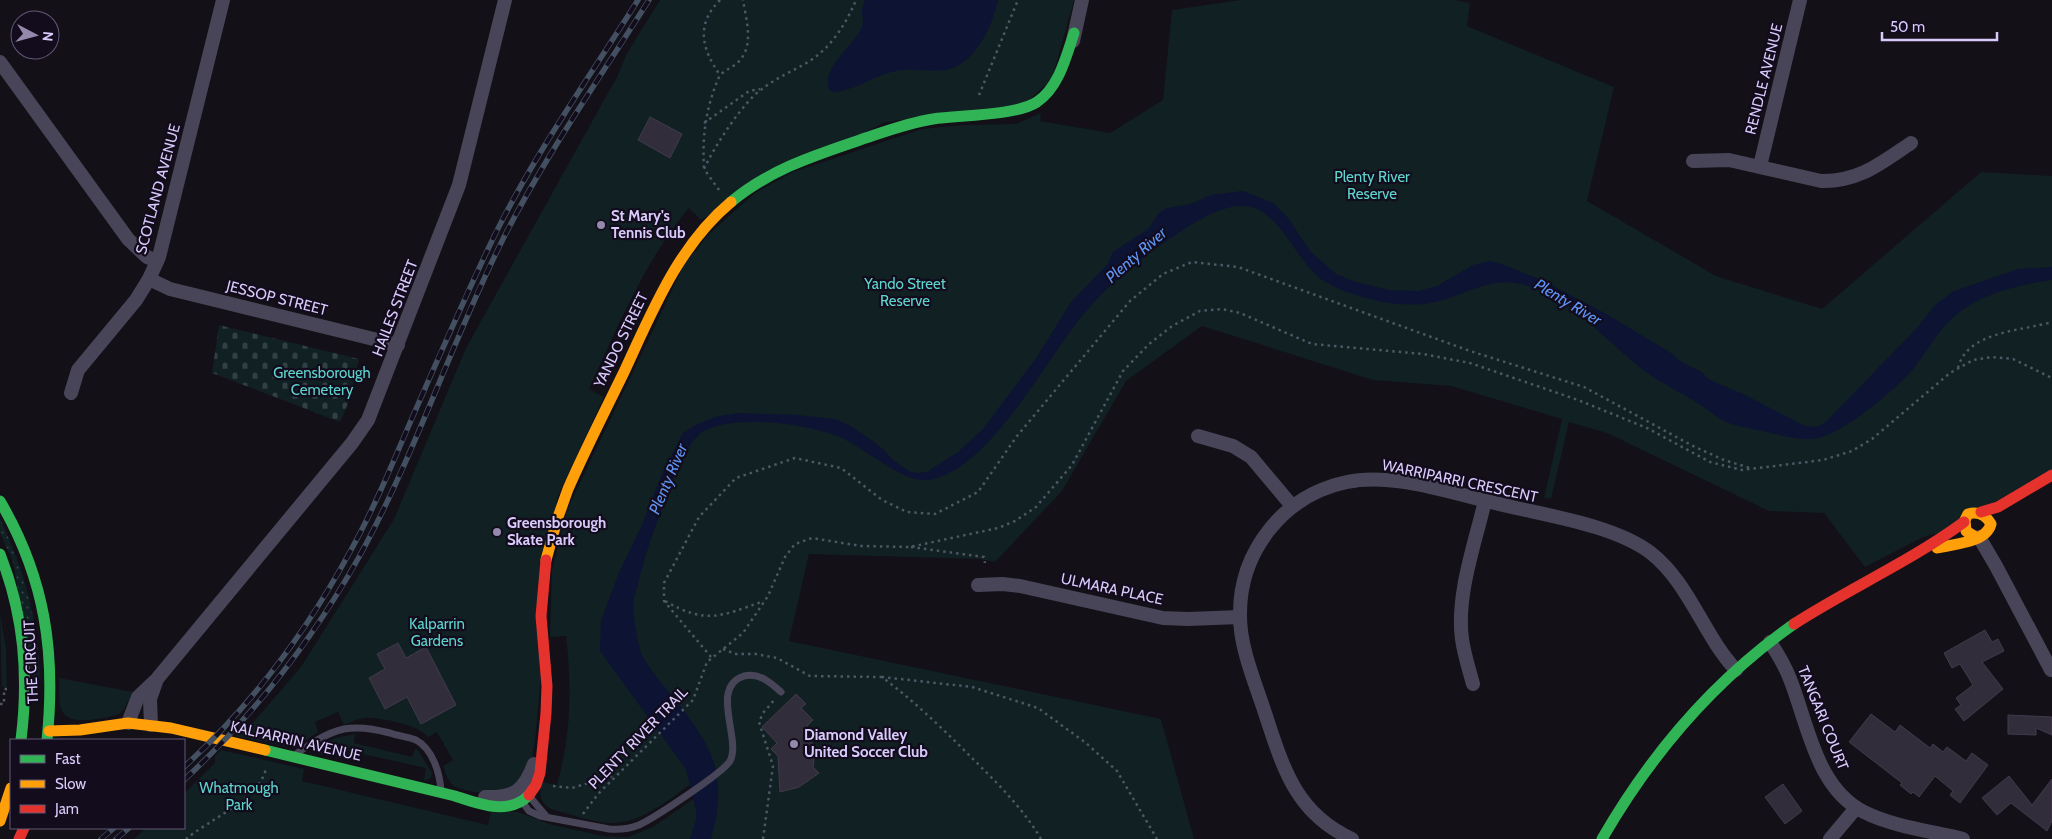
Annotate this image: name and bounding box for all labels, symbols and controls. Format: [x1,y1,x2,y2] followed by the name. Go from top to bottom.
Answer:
[10,10,60,60] north arrow
[1882,10,1997,42] scale bar
[1890,18,1925,36] text: 50 m
[1742,22,1786,136] street label: RENDLE AVENUE
[38,30,57,42] text: N
[132,122,184,256] street label: SCOTLAND AVENUE
[1334,168,1410,203] park label: Plenty River Reserve
[611,207,686,242] place label: St Mary's Tennis Club
[595,219,607,231] marker: St Mary's Tennis Club
[1102,223,1171,287] water label: Plenty River
[368,257,422,359] street label: HAILES STREET
[863,275,946,310] park label: Yando Street Reserve
[1531,275,1606,330] water label: Plenty River
[224,276,329,319] street label: JESSOP STREET
[590,289,652,391] street label: YANDO STREET
[273,364,371,399] park label: Greensborough Cemetery
[645,440,692,517] water label: Plenty River
[1380,456,1540,506] street label: WARRIPARRI CRESCENT
[507,514,606,549] place label: Greensborough Skate Park
[491,526,503,538] marker: Greensborough Skate Park
[1059,569,1165,609] street label: ULMARA PLACE
[409,615,465,650] park label: Kalparrin Gardens
[20,619,42,705] street label: THE CIRCUIT
[1794,663,1852,773] street label: TANGARI COURT
[585,683,692,793] street label: PLENTY RIVER TRAIL
[229,717,363,765] street label: KALPARRIN AVENUE
[804,726,928,761] place label: Diamond Valley United Soccer Club
[788,738,800,750] marker: Diamond Valley United Soccer Club
[10,739,185,829] legend
[55,750,80,768] text: Fast
[55,775,86,793] text: Slow
[199,779,279,814] park label: Whatmough Park
[54,800,79,818] text: Jam

